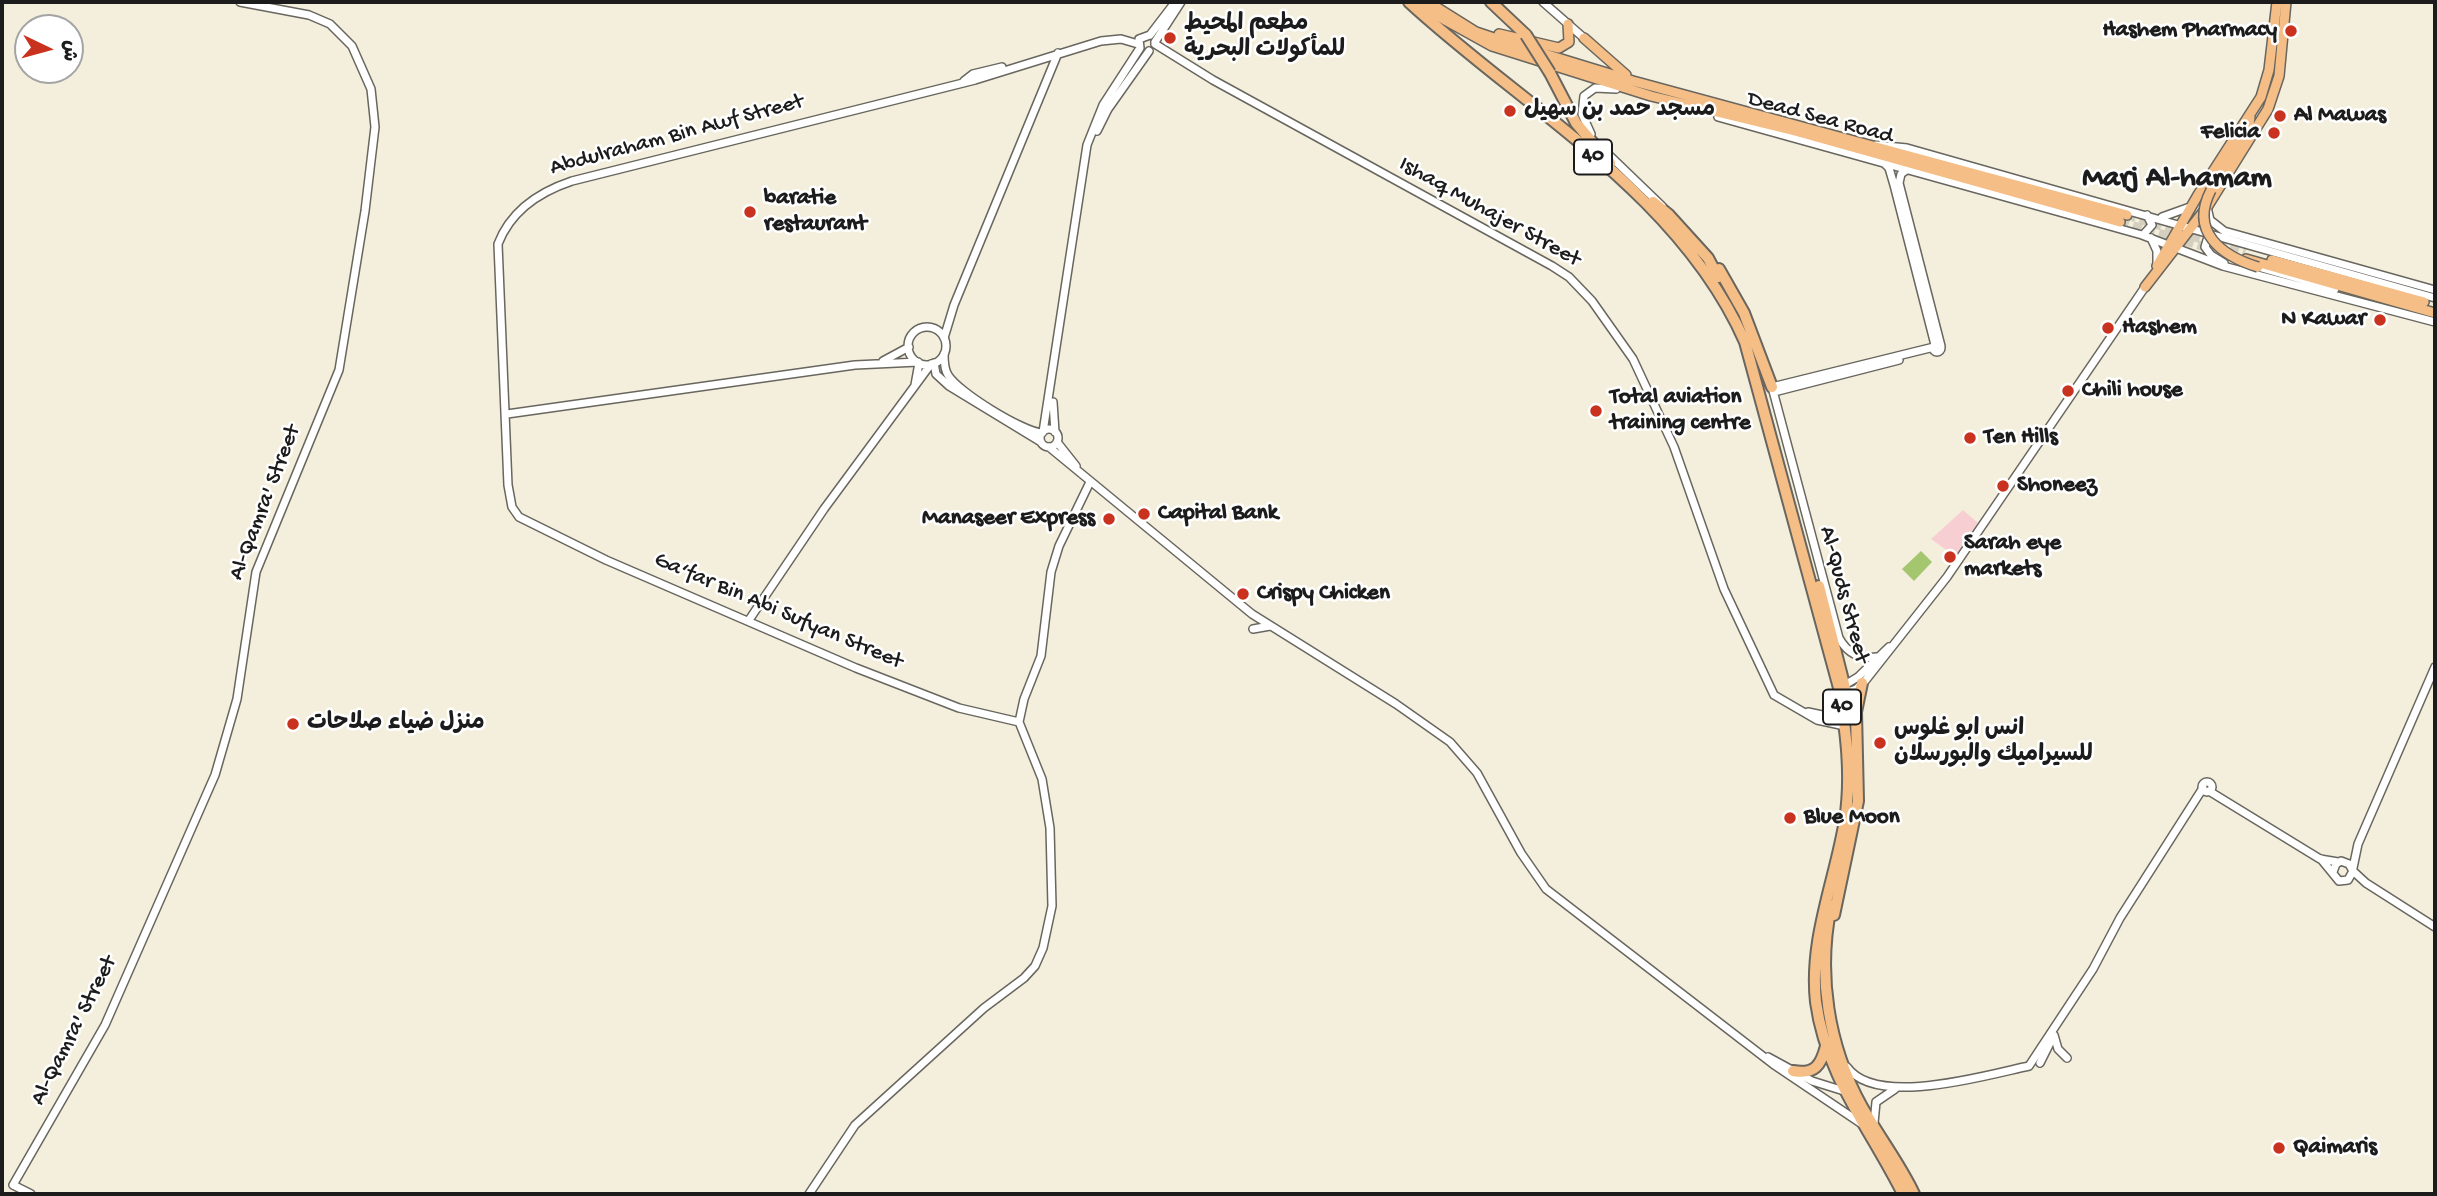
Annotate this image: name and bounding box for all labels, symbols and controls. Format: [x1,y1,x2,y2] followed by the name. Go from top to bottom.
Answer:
[1184,11,1345,65] place label: مطعم المحيط للمأكولات البحرية
[14,14,84,84] north arrow
[2102,17,2277,45] place label: Hashem Pharmacy
[2283,23,2299,39] marker: Hashem Pharmacy
[1162,30,1178,46] marker: مطعم المحيط للمأكولات البحرية
[56,39,81,62] text: ش
[1744,86,1896,152] street label: Dead Sea Road
[547,89,807,183] street label: Abdulraham Bin Awf Street
[1524,97,1715,125] place label: مسجد حمد بن سهيل
[2294,102,2386,130] place label: Al Mawas
[1502,103,1518,119] marker: مسجد حمد بن سهيل
[2272,108,2288,124] marker: Al Mawas
[2201,119,2260,147] place label: Felicia
[2266,125,2282,141] marker: Felicia
[1574,140,1612,174] road number: 40
[1393,152,1585,274] street label: Ishaq Muhajer Street
[2082,162,2272,198] district label: Marj Al-hamam
[764,185,867,239] place label: baratie restaurant
[742,204,758,220] marker: baratie restaurant
[2281,306,2366,334] place label: N Kawar
[2372,312,2388,328] marker: N Kawar
[2122,314,2197,342] place label: Hashem
[2100,320,2116,336] marker: Hashem
[2082,377,2183,405] place label: Chili house
[2060,383,2076,399] marker: Chili house
[1610,384,1751,438] place label: Total aviation training centre
[1588,403,1604,419] marker: Total aviation training centre
[224,422,308,584] street label: Al-Qamra' Street
[1984,424,2058,452] place label: Ten Hills
[1962,430,1978,446] marker: Ten Hills
[2017,472,2097,500] place label: Shoneez
[1995,478,2011,494] marker: Shoneez
[1158,500,1278,528] place label: Capital Bank
[922,505,1095,533] place label: Manaseer Express
[1136,506,1152,522] marker: Capital Bank
[1101,511,1117,527] marker: Manaseer Express
[1811,523,1875,667] street label: Al-Quds Street
[1964,530,2061,584] place label: Sarah eye markets
[650,547,906,677] street label: Ga‘far Bin Abi Sufyan Street
[1942,549,1958,565] marker: Sarah eye markets
[1257,580,1390,608] place label: Crispy Chicken
[1235,586,1251,602] marker: Crispy Chicken
[1823,690,1861,724] road number: 40
[307,710,485,738] place label: منزل ضياء صلاحات
[285,716,301,732] marker: منزل ضياء صلاحات
[1894,716,2093,770] place label: انس ابو غلوس للسيراميك والبورسلان
[1872,735,1888,751] marker: انس ابو غلوس للسيراميك والبورسلان
[1804,804,1900,832] place label: Blue Moon
[1782,810,1798,826] marker: Blue Moon
[25,952,125,1110] street label: Al-Qamra' Street
[2293,1134,2377,1162] place label: Qaimaris
[2271,1140,2287,1156] marker: Qaimaris

